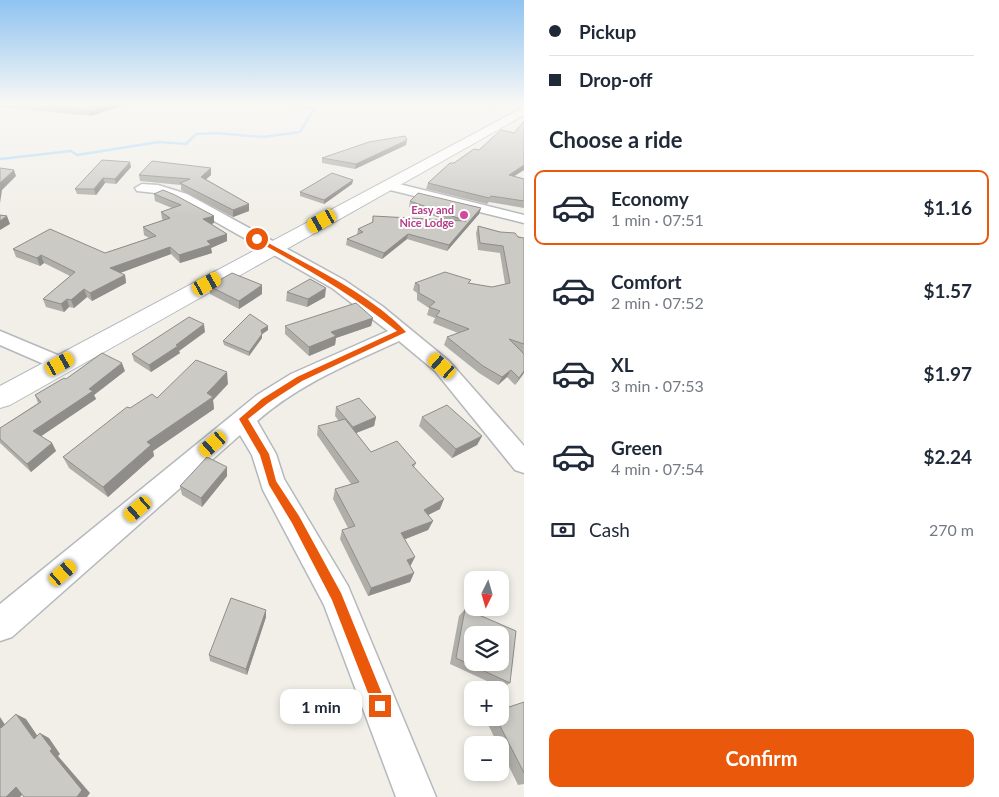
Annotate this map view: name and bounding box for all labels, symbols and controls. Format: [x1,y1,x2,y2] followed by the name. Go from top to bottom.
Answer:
[579,20,636,43] text: Pickup
[579,68,653,91] text: Drop-off
[549,126,683,153] text: Choose a ride
[551,185,596,230] icon: car
[611,187,689,210] text: Economy
[923,196,972,219] text: $1.16
[399,203,454,229] place label: Easy and Nice Lodge
[305,207,338,235] car
[458,209,470,221] marker: Easy and Nice Lodge
[611,210,704,229] text: 1 min · 07:51
[246,228,268,250] route start
[551,268,596,313] icon: car
[190,270,223,298] car
[611,270,682,293] text: Comfort
[923,279,972,302] text: $1.57
[611,293,704,312] text: 2 min · 07:52
[43,350,76,378] car
[425,350,458,382] car
[551,351,596,396] icon: car
[611,353,634,376] text: XL
[923,362,972,385] text: $1.97
[611,376,704,395] text: 3 min · 07:53
[196,428,229,460] car
[551,434,596,479] icon: car
[611,436,662,459] text: Green
[923,445,972,468] text: $2.24
[611,459,704,478] text: 4 min · 07:54
[121,493,154,525] car
[549,516,577,544] icon: cash
[589,518,630,541] text: Cash
[929,520,974,539] text: 270 m
[46,557,79,589] car
[464,571,509,616] north arrow
[464,571,509,781] map controls
[464,626,509,671] button: layers
[464,681,509,726] button: +
[280,688,362,724] callout: 1 min
[369,695,391,717] route end
[301,697,341,716] text: 1 min
[549,729,974,787] button: Confirm
[464,736,509,781] button: −

